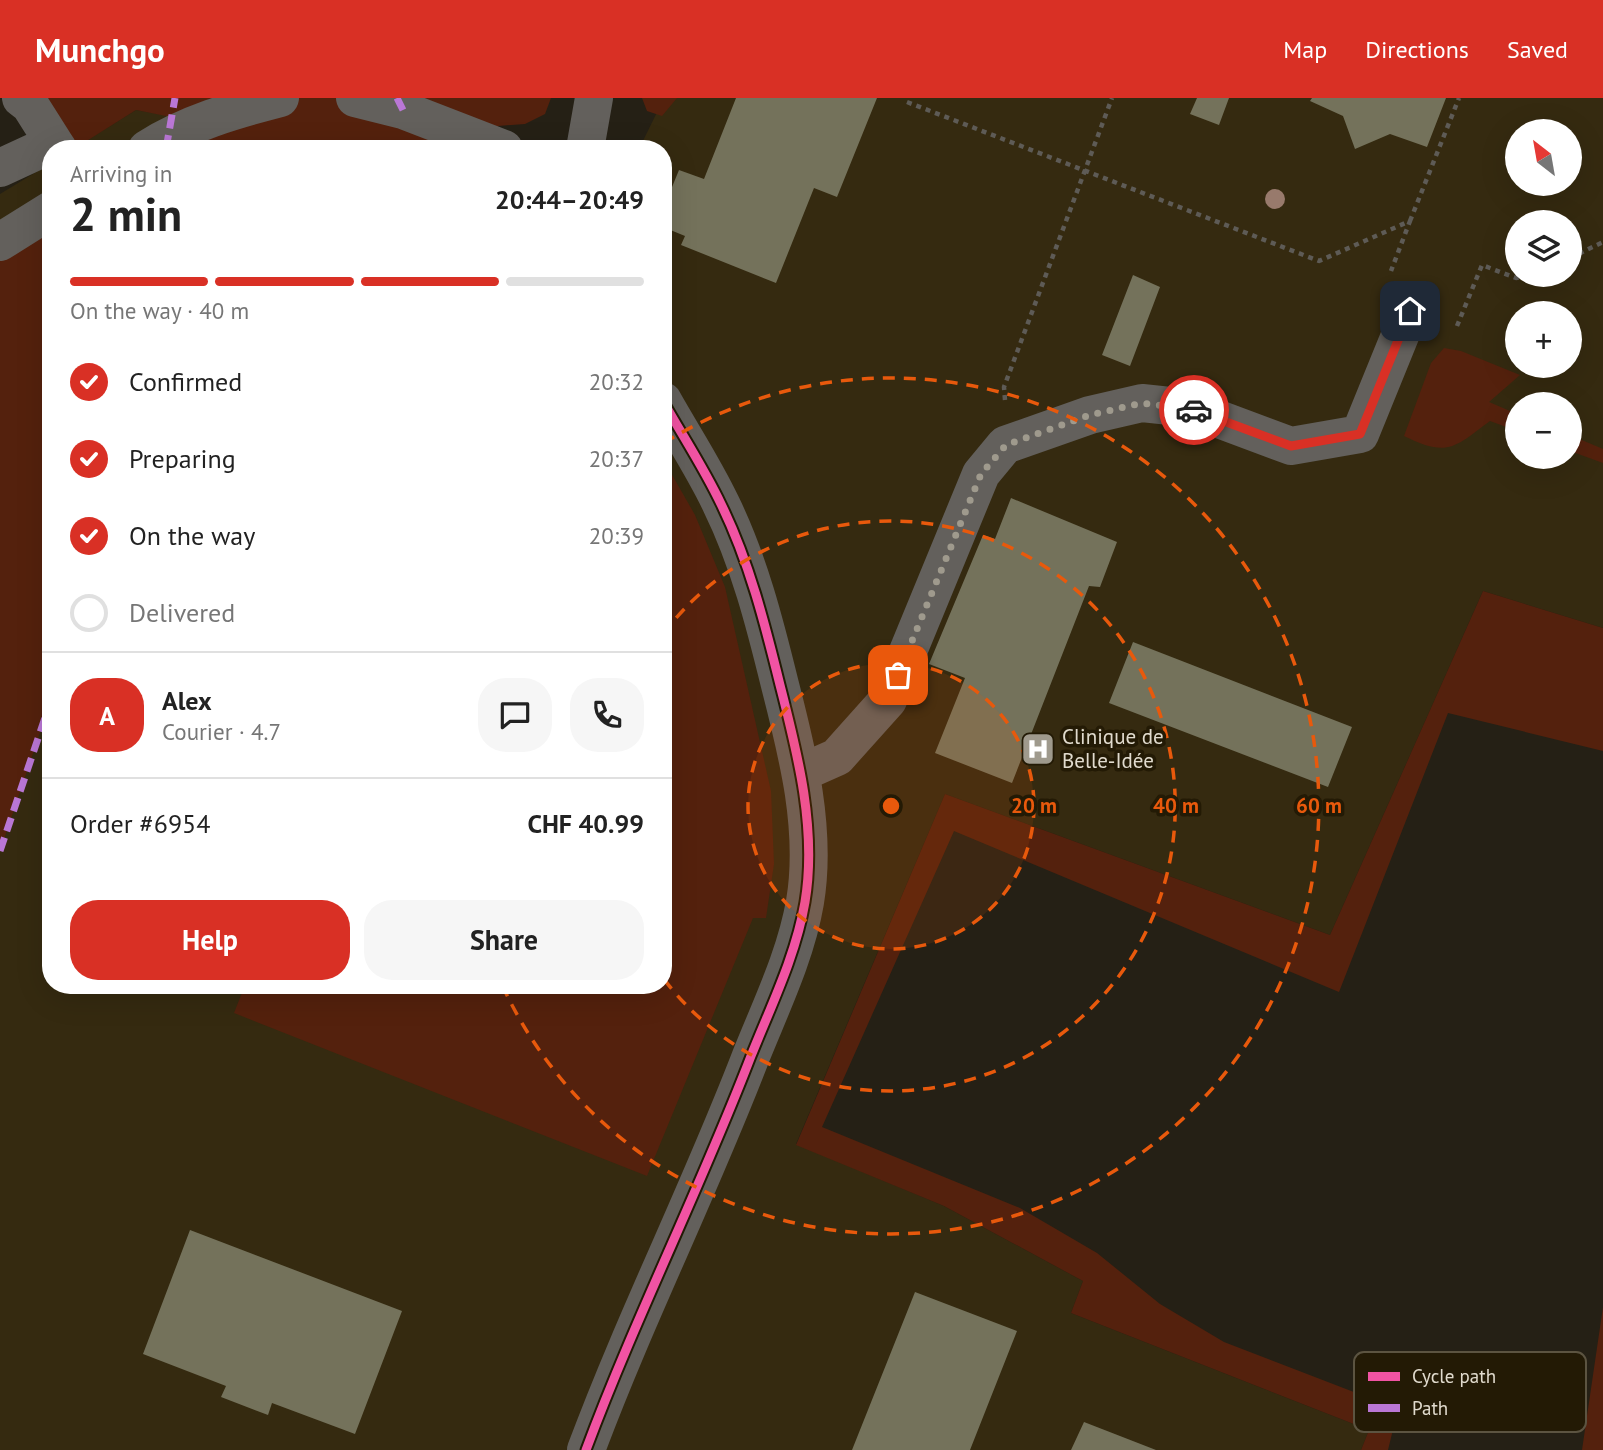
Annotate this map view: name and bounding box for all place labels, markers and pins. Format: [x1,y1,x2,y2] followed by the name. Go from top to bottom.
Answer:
[1380,281,1440,341] pin
[868,645,928,705] pin
[1062,723,1164,774] place label: Clinique de Belle-Idée
[1019,730,1057,768] hospital icon: Clinique de Belle-Idée
[879,794,903,818] centre of rings

